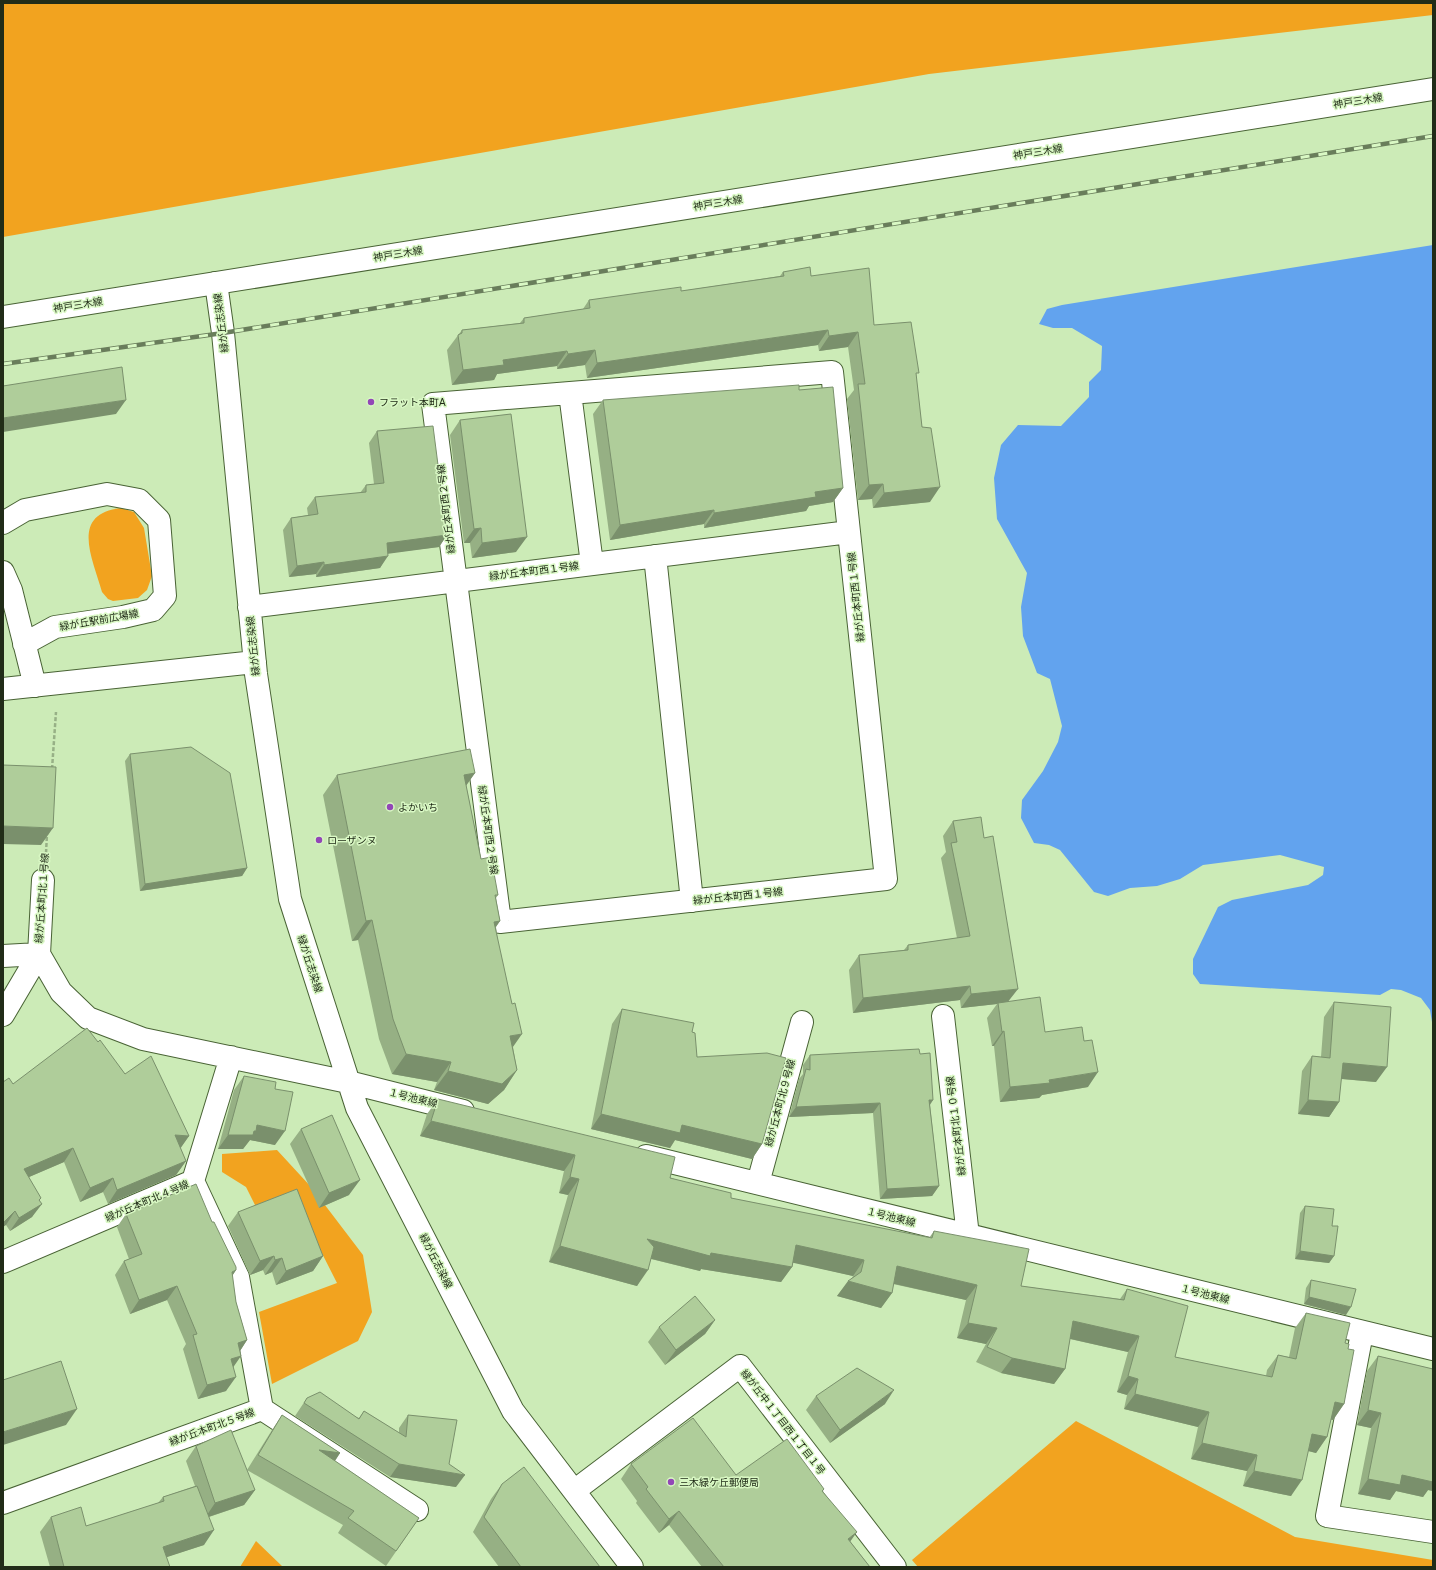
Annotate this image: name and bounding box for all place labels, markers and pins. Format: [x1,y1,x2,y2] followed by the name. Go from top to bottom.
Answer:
[366,397,376,407] marker: フラット本町A
[379,397,446,408] place label: フラット本町A
[385,802,395,812] marker: よかいち
[398,802,438,813] place label: よかいち
[314,835,324,845] marker: ローザンヌ
[327,835,377,846] place label: ローザンヌ
[666,1477,676,1487] marker: 三木緑ケ丘郵便局
[679,1477,759,1488] place label: 三木緑ケ丘郵便局

